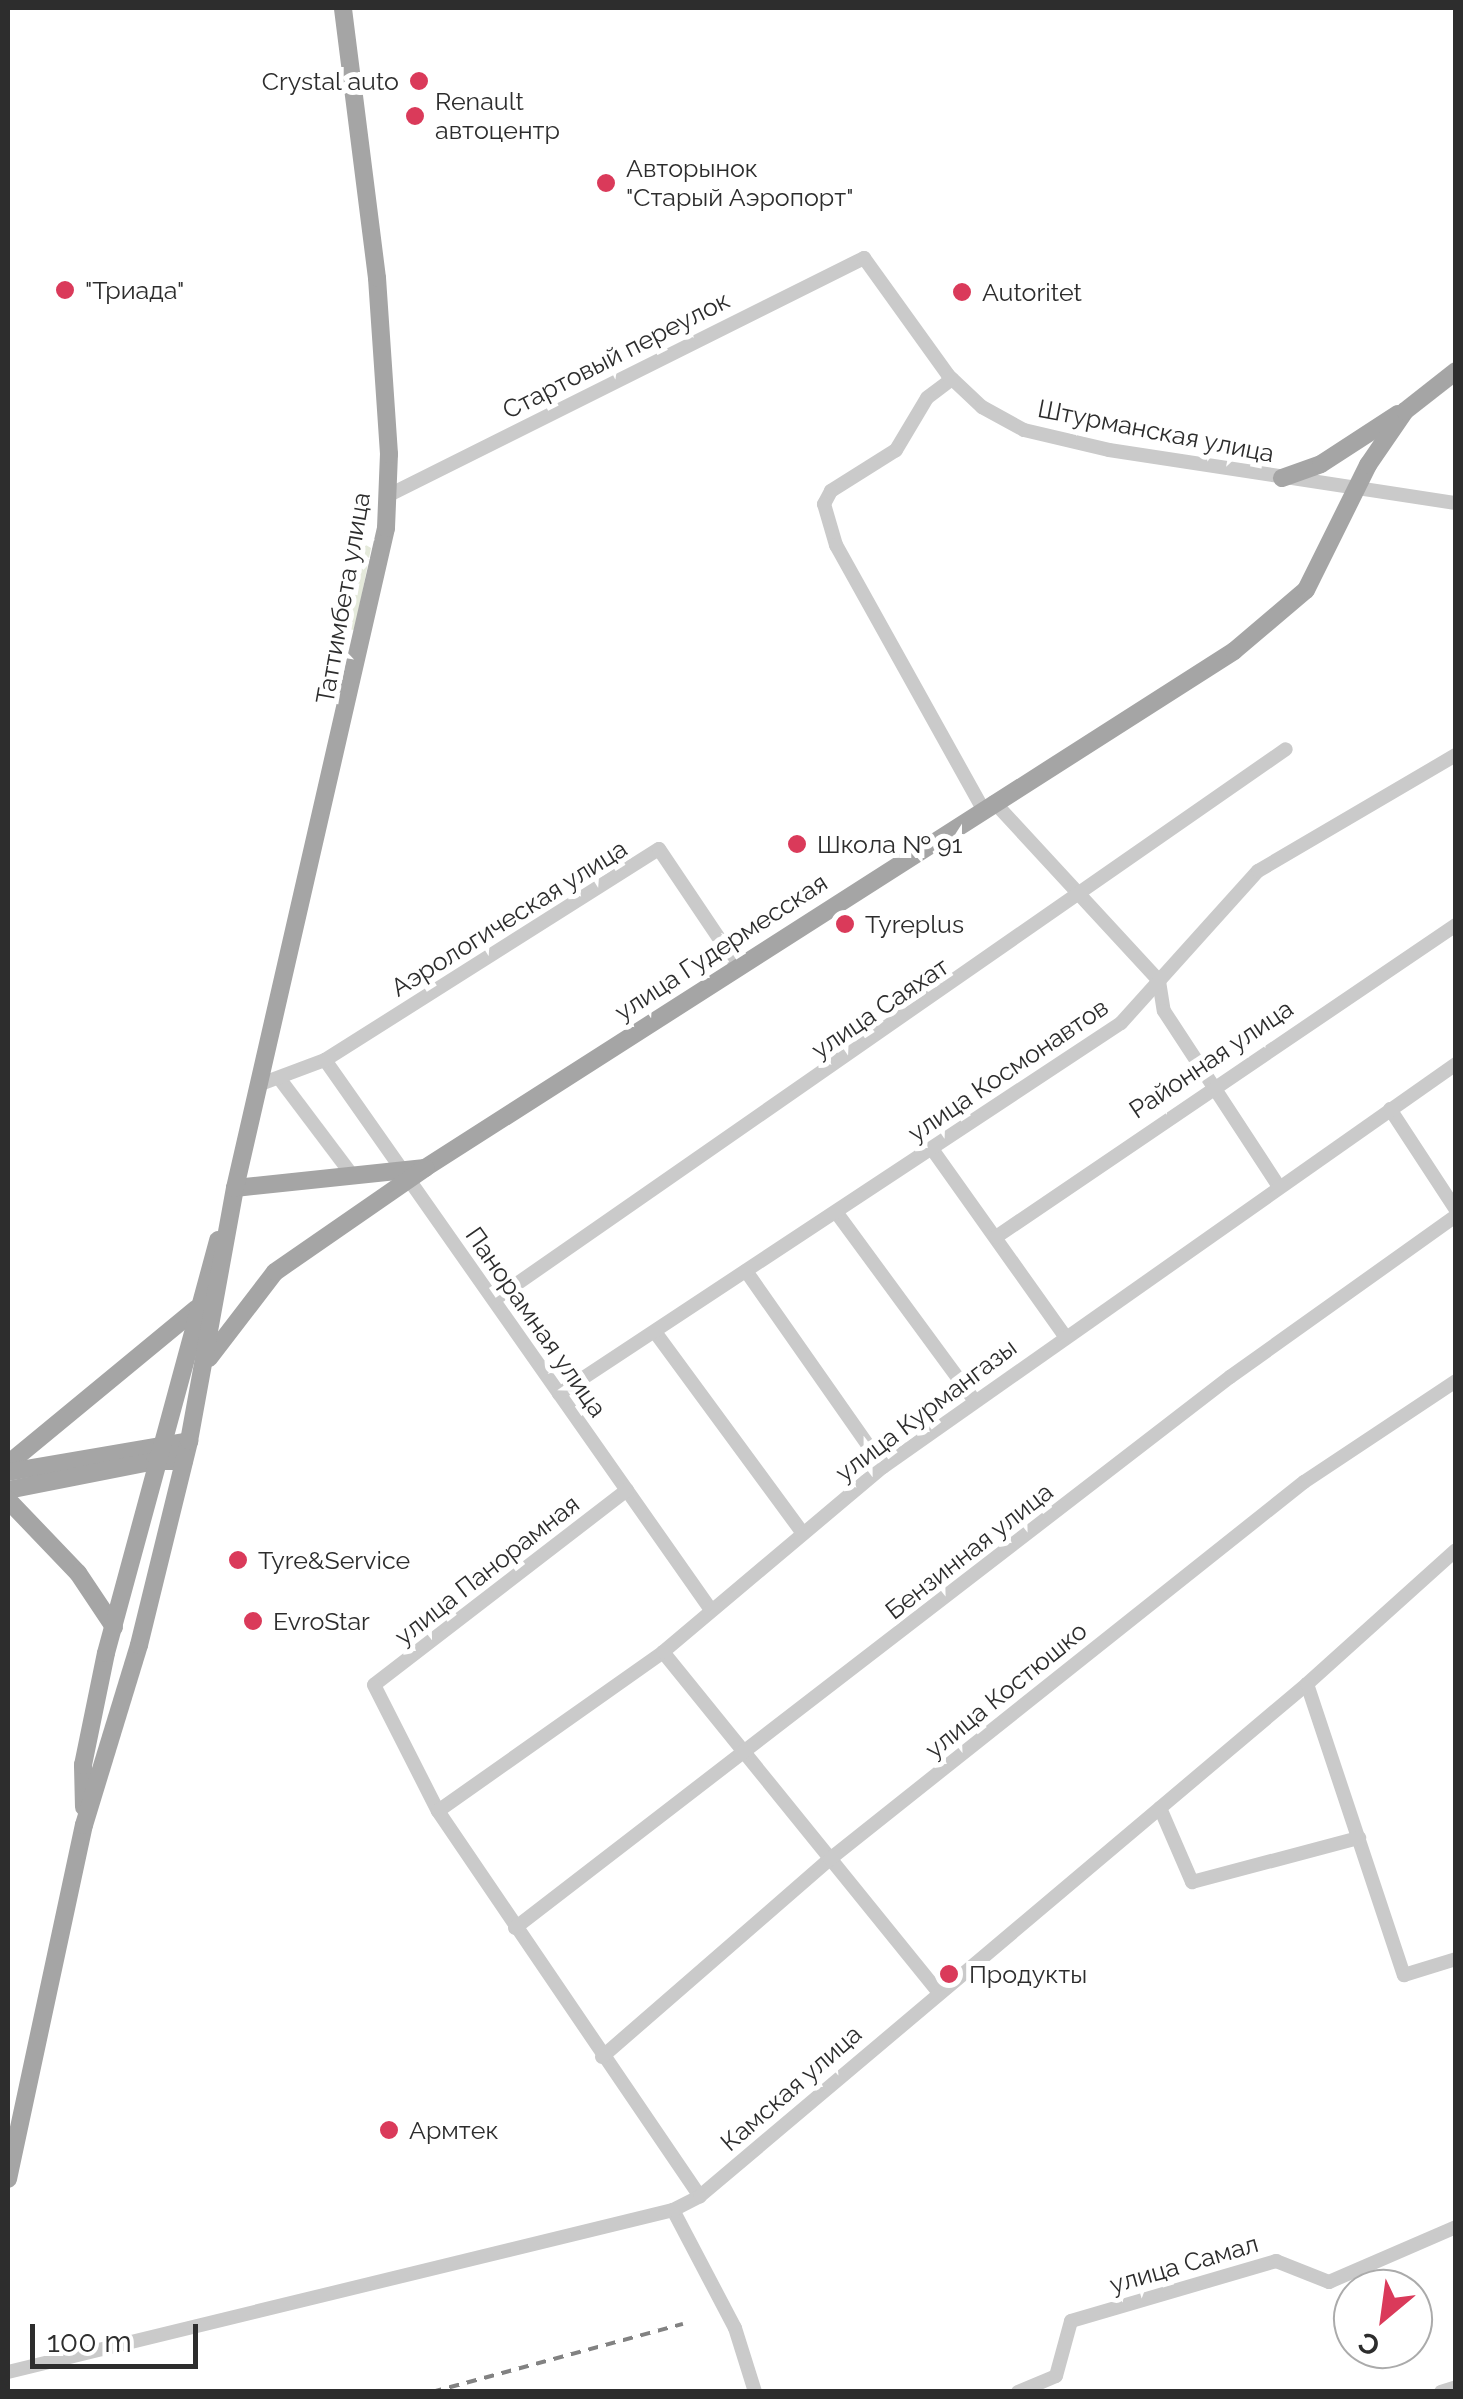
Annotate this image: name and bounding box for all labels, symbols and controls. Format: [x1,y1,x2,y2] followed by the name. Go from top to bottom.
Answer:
[261,66,399,96] place label: Crystal auto
[408,70,430,92] marker: Crystal auto
[435,87,560,146] place label: Renault автоцентр
[404,105,426,127] marker: Renault автоцентр
[626,154,854,213] place label: Авторынок "Старый Аэропорт"
[595,172,617,194] marker: Авторынок "Старый Аэропорт"
[85,275,184,305] place label: "Триада"
[982,277,1082,307] place label: Autoritet
[54,279,76,301] marker: "Триада"
[951,281,973,303] marker: Autoritet
[498,285,734,425] street label: Стартовый переулок
[1035,393,1277,469] street label: Штурманская улица
[310,490,376,706] street label: Таттимбета улица
[817,829,962,859] place label: Школа № 91
[385,833,633,1003] street label: Аэрологическая улица
[786,833,808,855] marker: Школа № 91
[609,867,833,1027] street label: улица Гудермесская
[865,909,964,939] place label: Tyreplus
[834,913,856,935] marker: Tyreplus
[806,951,954,1065] street label: улица Саяхат
[902,992,1114,1148] street label: улица Космонавтов
[1123,993,1299,1125] street label: Районная улица
[459,1221,613,1423] street label: Панорамная улица
[830,1332,1022,1488] street label: улица Курмангазы
[879,1476,1059,1626] street label: Бензинная улица
[389,1489,585,1651] street label: улица Панорамная
[258,1545,410,1575] place label: Tyre&Service
[227,1549,249,1571] marker: Tyre&Service
[273,1606,370,1636] place label: EvroStar
[242,1610,264,1632] marker: EvroStar
[919,1616,1093,1764] street label: улица Костюшко
[969,1959,1087,1989] place label: Продукты
[938,1963,960,1985] marker: Продукты
[714,2019,868,2157] street label: Камская улица
[409,2115,498,2145] place label: Армтек
[378,2119,400,2141] marker: Армтек
[1106,2228,1262,2300] street label: улица Самал
[1333,2269,1433,2369] north arrow
[35,2304,202,2366] scale bar
[47,2324,132,2359] text: 100 m
[1353,2325,1386,2363] text: С

